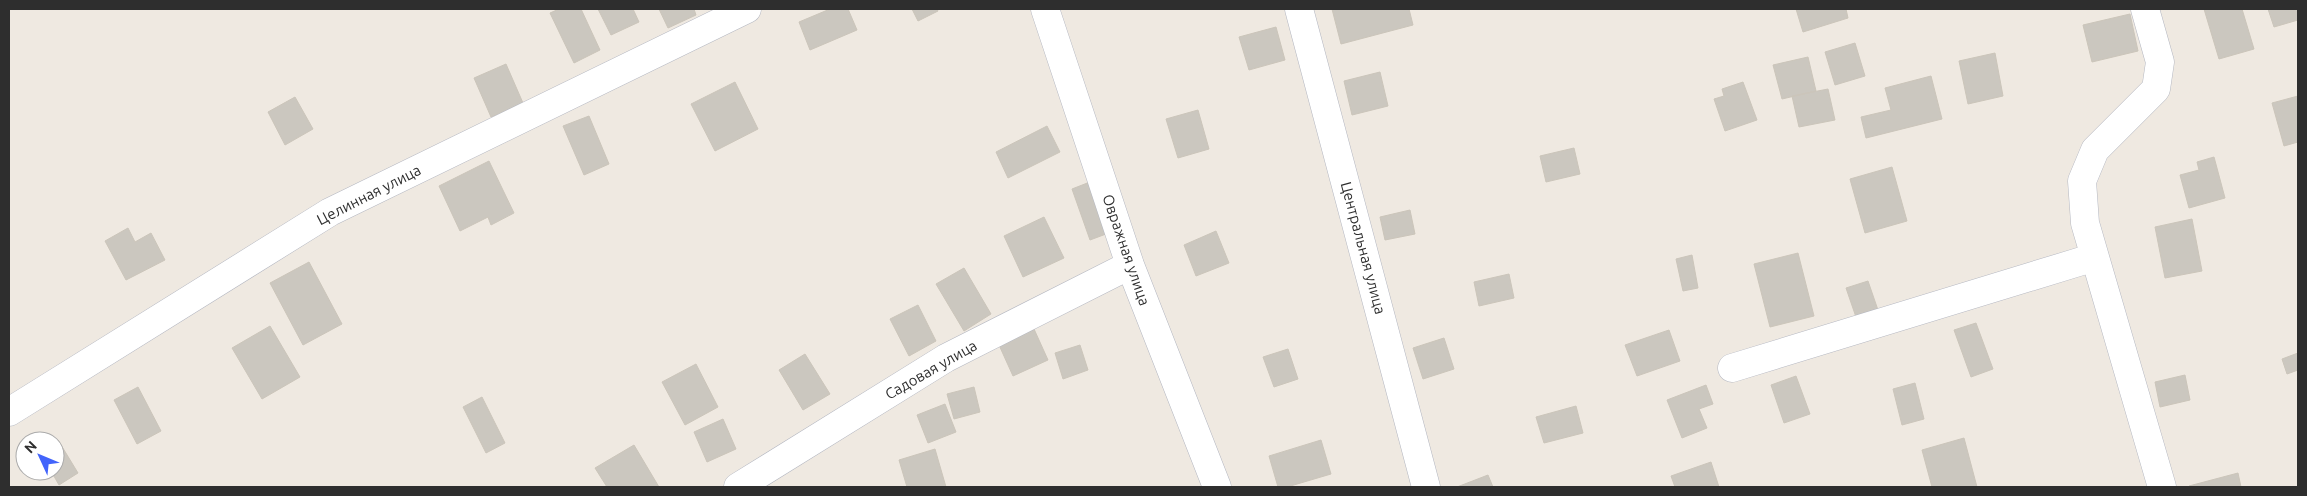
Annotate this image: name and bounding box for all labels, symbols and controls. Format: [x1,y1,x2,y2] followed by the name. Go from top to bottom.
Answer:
[314,161,424,228] street label: Целинная улица
[1338,180,1389,316] street label: Центральная улица
[1099,192,1153,308] street label: Овражная улица
[882,336,980,403] street label: Садовая улица
[15,431,65,481] north arrow
[21,438,40,456] text: N

